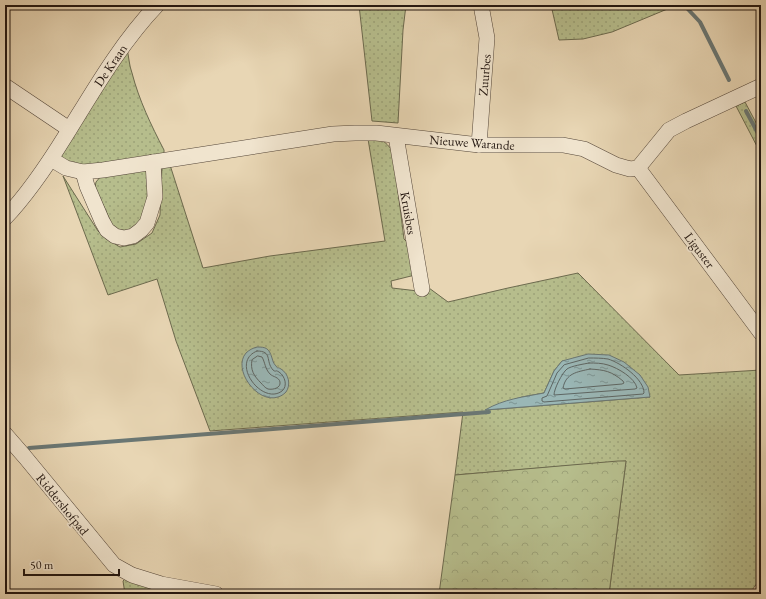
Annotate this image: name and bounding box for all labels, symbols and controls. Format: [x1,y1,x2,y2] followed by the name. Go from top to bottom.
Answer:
[90,41,131,90] street label: De Kraan
[474,53,495,97] street label: Zuurbes
[429,131,515,154] street label: Nieuwe Warande
[396,190,421,236] street label: Kruisbes
[680,229,719,272] street label: Liguster
[32,470,93,539] street label: Riddershofpad
[24,551,119,577] scale bar
[30,557,54,573] text: 50 m

